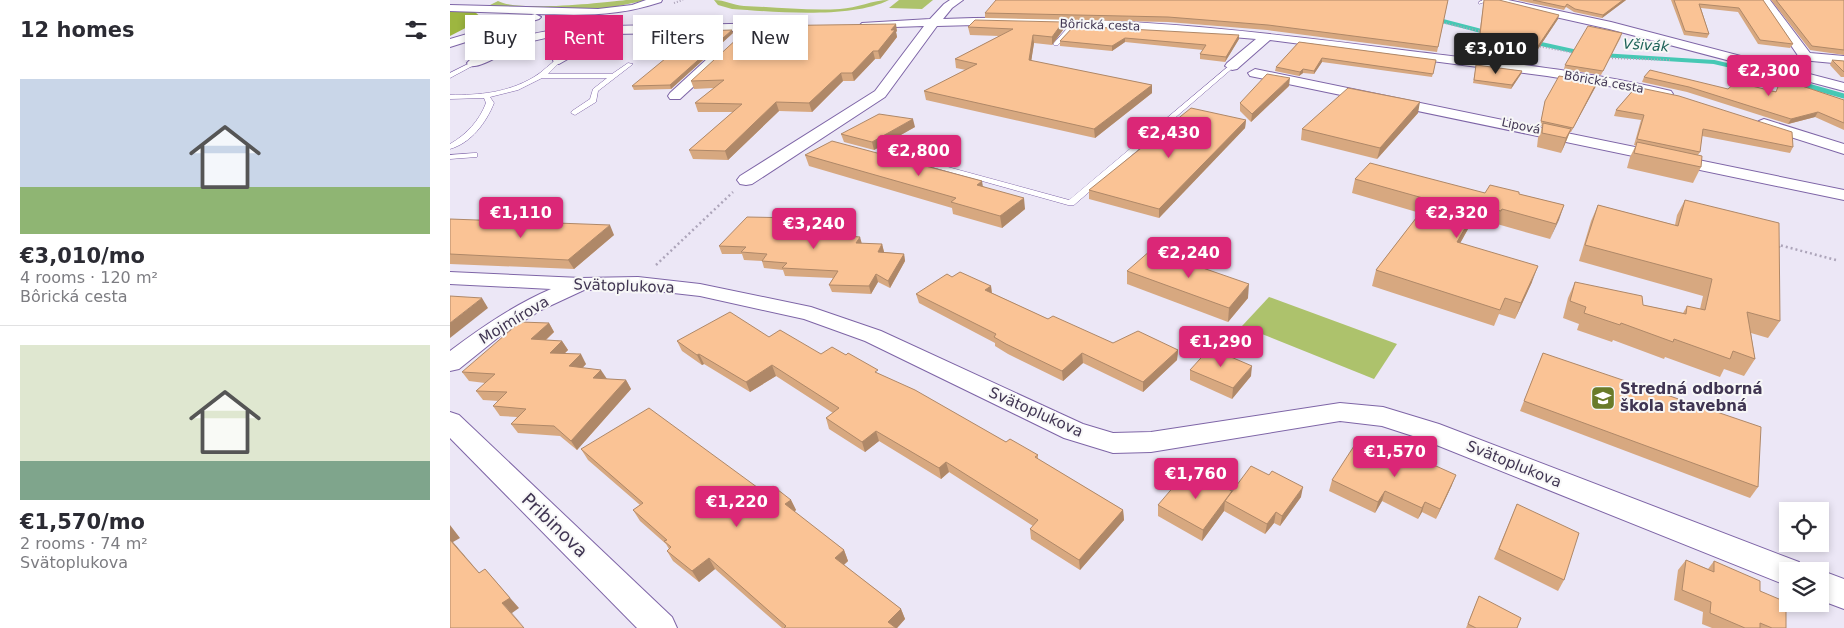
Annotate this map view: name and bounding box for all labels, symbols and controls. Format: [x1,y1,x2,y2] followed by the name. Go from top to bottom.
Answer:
[465,15,535,60] chip: Buy
[545,15,623,60] chip: Rent
[633,15,723,60] chip: Filters
[733,15,808,60] chip: New
[402,16,430,44] icon: filters
[1059,17,1141,33] street label: Bôrická cesta
[20,18,135,42] text: 12 homes
[1455,32,1537,75] pin: €3,010
[1623,35,1670,55] water label: Všivák
[1465,39,1527,58] text: €3,010
[1728,54,1810,97] pin: €2,300
[1738,61,1800,80] text: €2,300
[1563,68,1645,96] street label: Bôrická cesta
[180,112,270,202] icon: home
[1500,115,1542,137] street label: Lipová
[1128,116,1210,159] pin: €2,430
[1138,123,1200,142] text: €2,430
[878,134,960,177] pin: €2,800
[888,141,950,160] text: €2,800
[480,196,562,239] pin: €1,110
[1416,196,1498,239] pin: €2,320
[490,203,552,222] text: €1,110
[1426,203,1488,222] text: €2,320
[773,208,855,250] pin: €3,240
[783,214,845,233] text: €3,240
[1148,236,1230,279] pin: €2,240
[1158,243,1220,262] text: €2,240
[20,244,145,268] text: €3,010/mo
[20,268,158,287] text: 4 rooms · 120 m²
[573,275,675,297] street label: Svätoplukova
[20,287,128,306] text: Bôrická cesta
[476,292,552,348] street label: Mojmírova
[1180,326,1262,368] pin: €1,290
[1190,332,1252,351] text: €1,290
[180,377,270,467] icon: home
[1620,380,1763,415] place label: Stredná odborná škola stavebná
[986,383,1086,441] street label: Svätoplukova
[1590,385,1616,411] school or university icon: Stredná odborná škola stavebná
[1354,436,1436,478] pin: €1,570
[1464,437,1564,491] street label: Svätoplukova
[1364,442,1426,461] text: €1,570
[1155,458,1237,500] pin: €1,760
[1165,464,1227,483] text: €1,760
[696,486,778,528] pin: €1,220
[518,488,592,562] street label: Pribinova
[706,492,768,511] text: €1,220
[1779,502,1829,612] map controls
[1779,502,1829,552] button: locate
[20,510,145,534] text: €1,570/mo
[20,534,148,553] text: 2 rooms · 74 m²
[20,553,128,572] text: Svätoplukova
[1779,562,1829,612] button: layers

